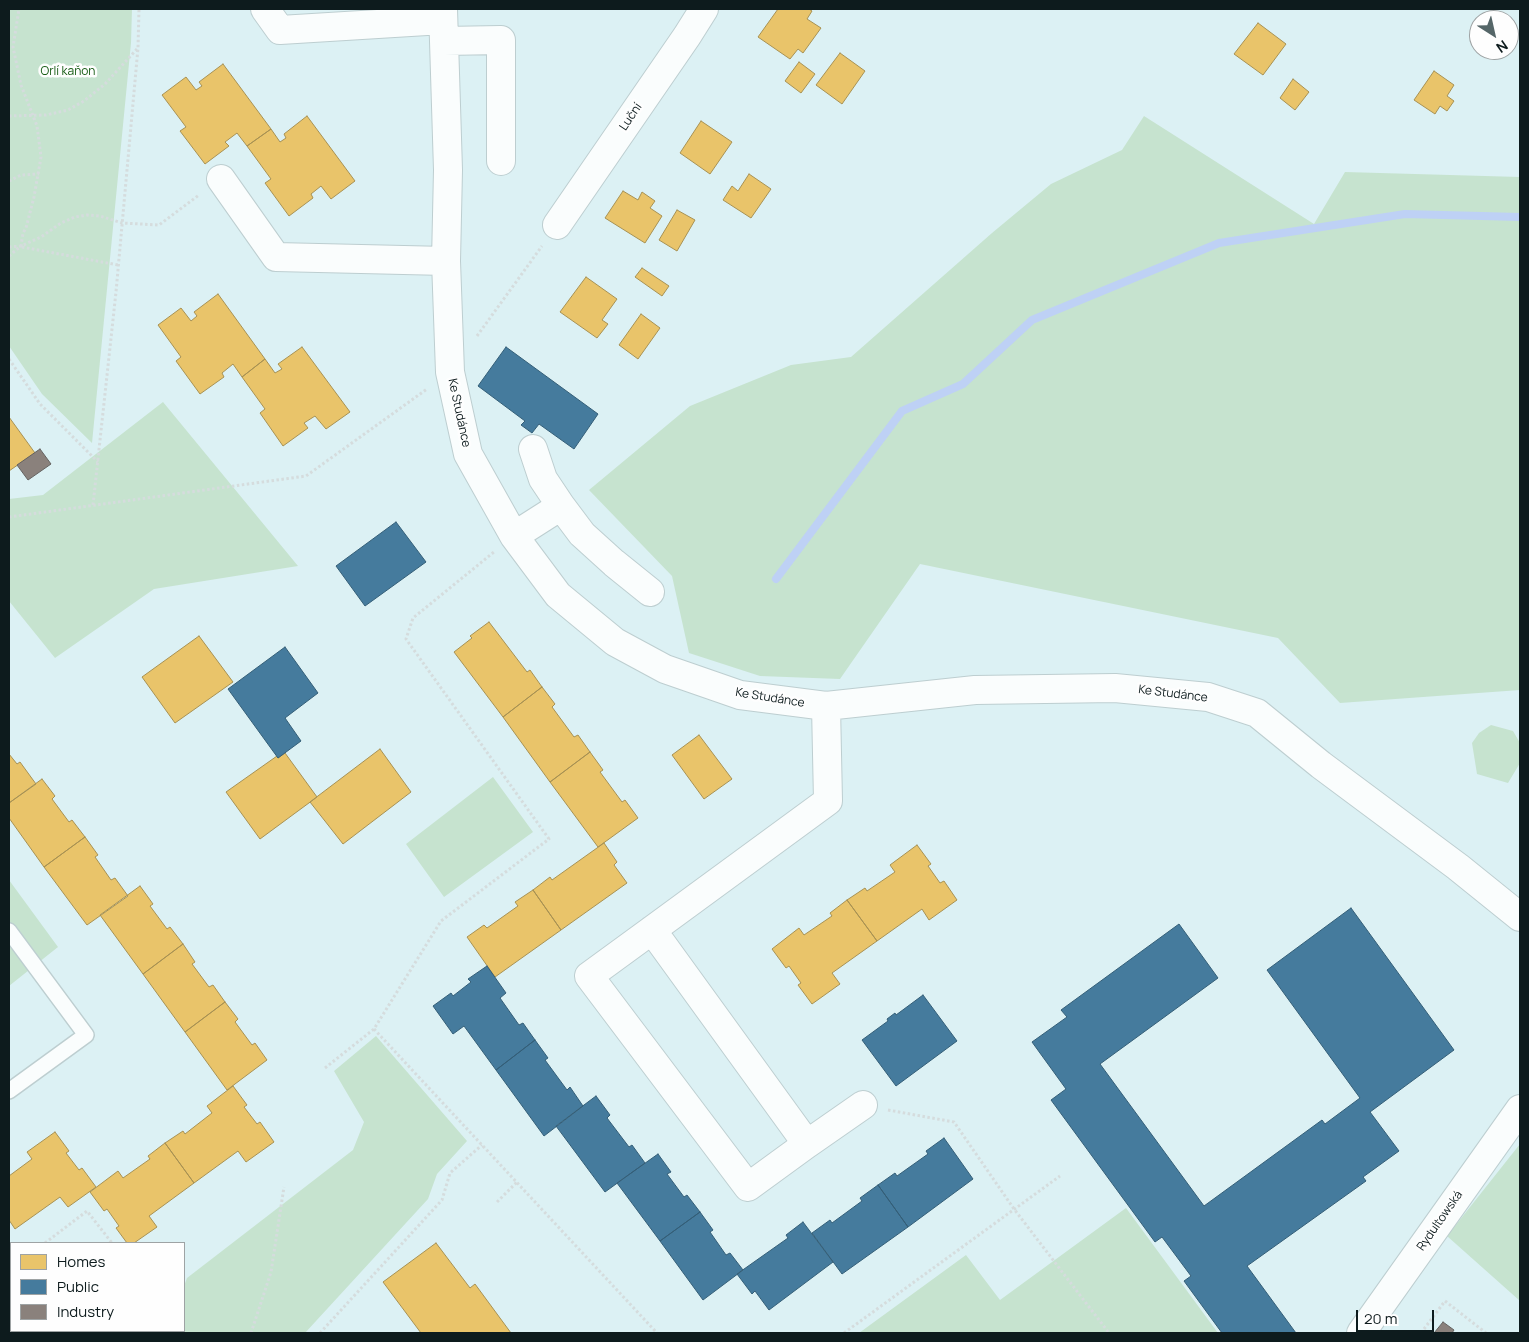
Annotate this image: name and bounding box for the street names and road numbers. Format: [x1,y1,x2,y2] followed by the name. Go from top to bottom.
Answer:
[617,101,645,133] street label: Luční
[445,377,473,449] street label: Ke Studánce
[1138,683,1208,705] street label: Ke Studánce
[734,685,806,711] street label: Ke Studánce
[1414,1188,1466,1254] street label: Rydultowská

